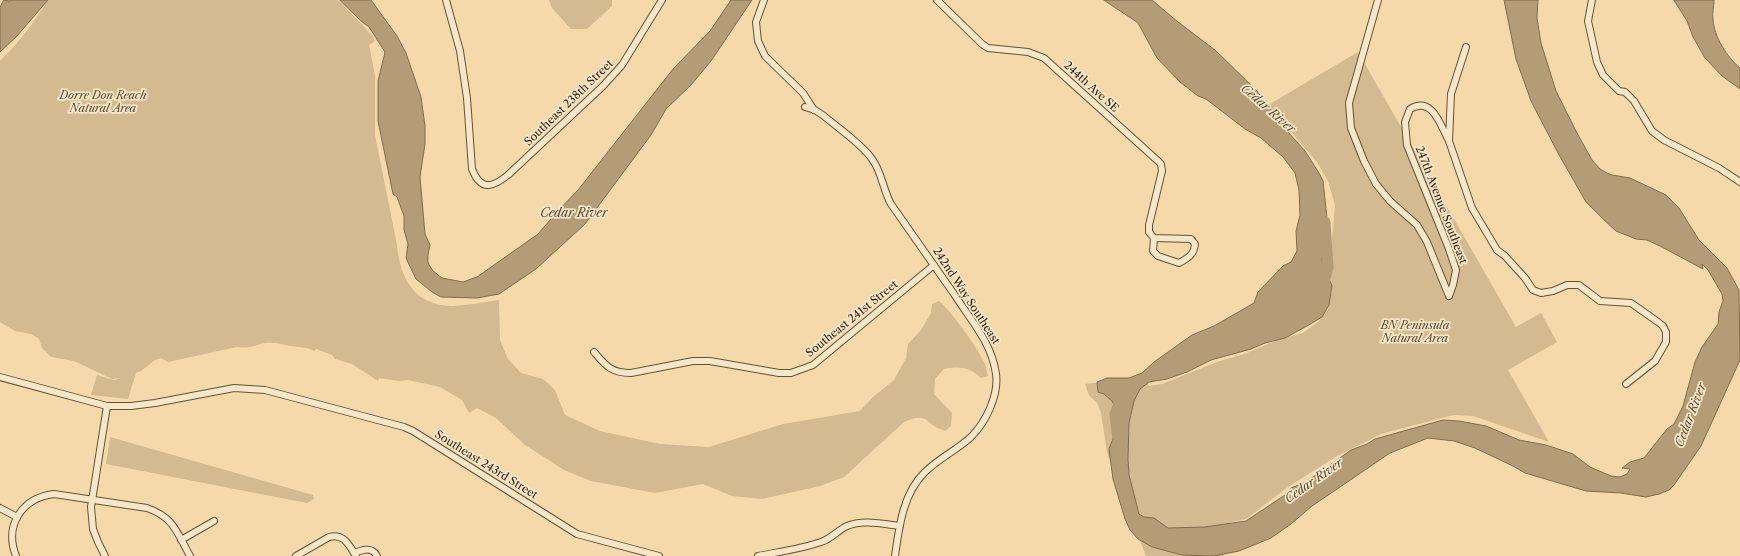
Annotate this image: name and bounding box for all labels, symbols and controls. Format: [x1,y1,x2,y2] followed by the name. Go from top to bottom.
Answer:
[522,57,616,149] street label: Southeast 238th Street
[1061,59,1121,115] street label: 244th Ave SE
[1238,81,1298,137] water label: Cedar River
[60,89,146,115] park label: Dorre Don Reach Natural Area
[1412,144,1470,266] street label: 247th Avenue Southeast
[540,207,608,221] water label: Cedar River
[930,245,1002,347] street label: 242nd Way Southeast
[803,278,901,360] street label: Southeast 241st Street
[1381,319,1449,345] park label: BN Peninsula Natural Area
[1672,381,1710,449] water label: Cedar River
[432,428,540,502] street label: Southeast 243rd Street
[1282,456,1346,506] water label: Cedar River

